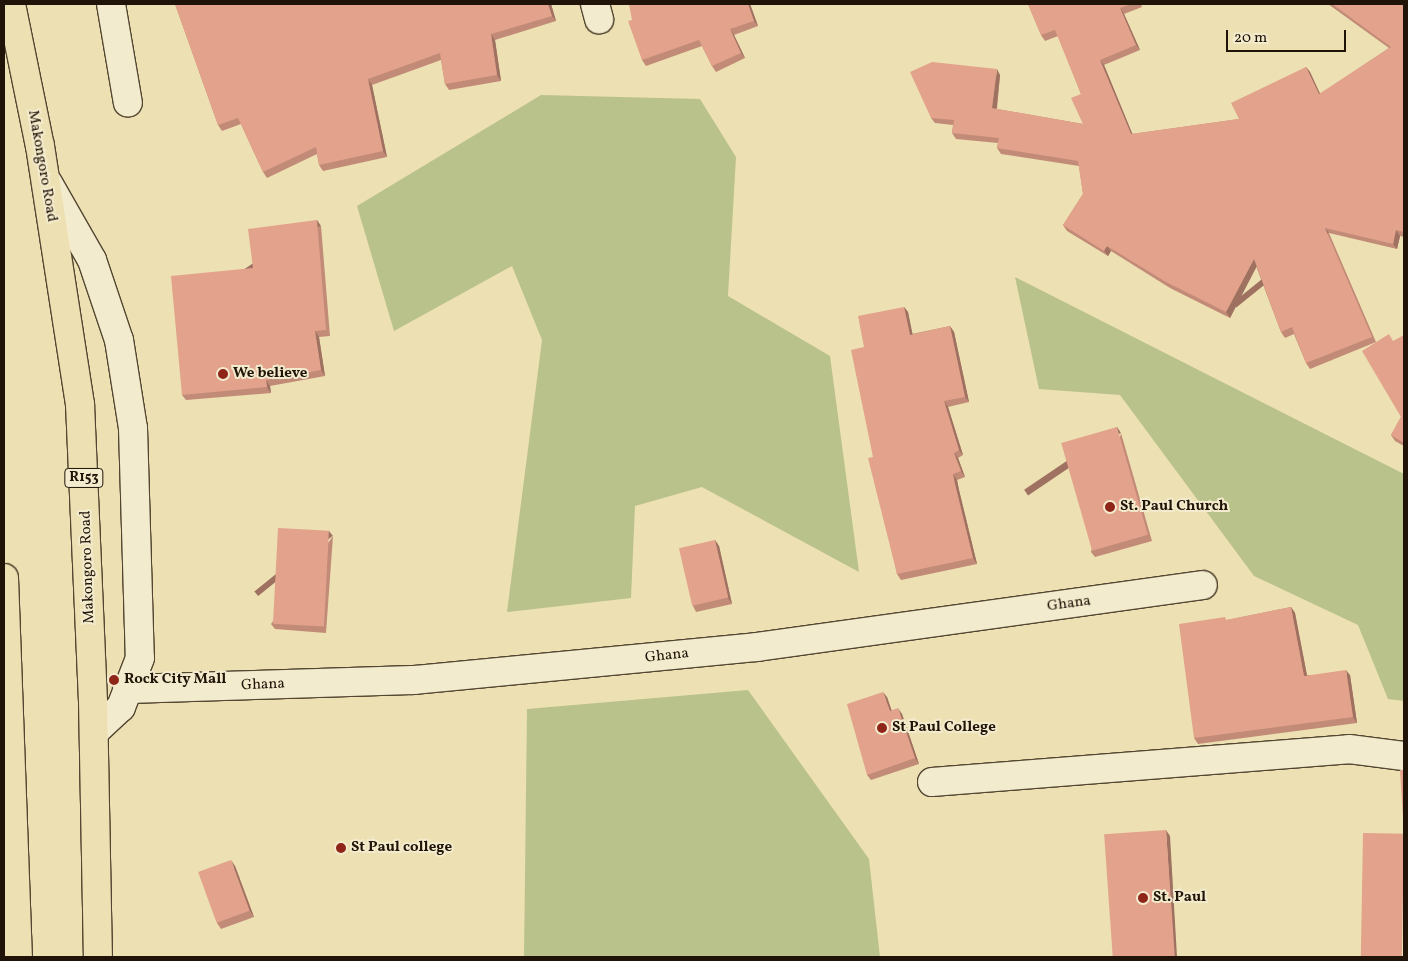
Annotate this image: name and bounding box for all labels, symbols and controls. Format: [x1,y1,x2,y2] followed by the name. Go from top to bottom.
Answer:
[1228,20,1348,52] scale bar
[1234,28,1267,49] text: 20 m
[23,109,61,223] street label: Makongoro Road
[233,365,308,383] place label: We believe
[217,368,229,380] marker: We believe
[64,466,104,489] road number: R153
[1120,498,1228,516] place label: St. Paul Church
[1104,501,1116,513] marker: St. Paul Church
[77,510,99,624] street label: Makongoro Road
[1046,592,1092,616] street label: Ghana
[644,645,690,667] street label: Ghana
[124,671,227,689] place label: Rock City Mall
[108,674,120,686] marker: Rock City Mall
[241,675,285,695] street label: Ghana
[892,719,996,737] place label: St Paul College
[876,722,888,734] marker: St Paul College
[351,839,452,857] place label: St Paul college
[335,842,347,854] marker: St Paul college
[1153,889,1206,907] place label: St. Paul
[1137,892,1149,904] marker: St. Paul

